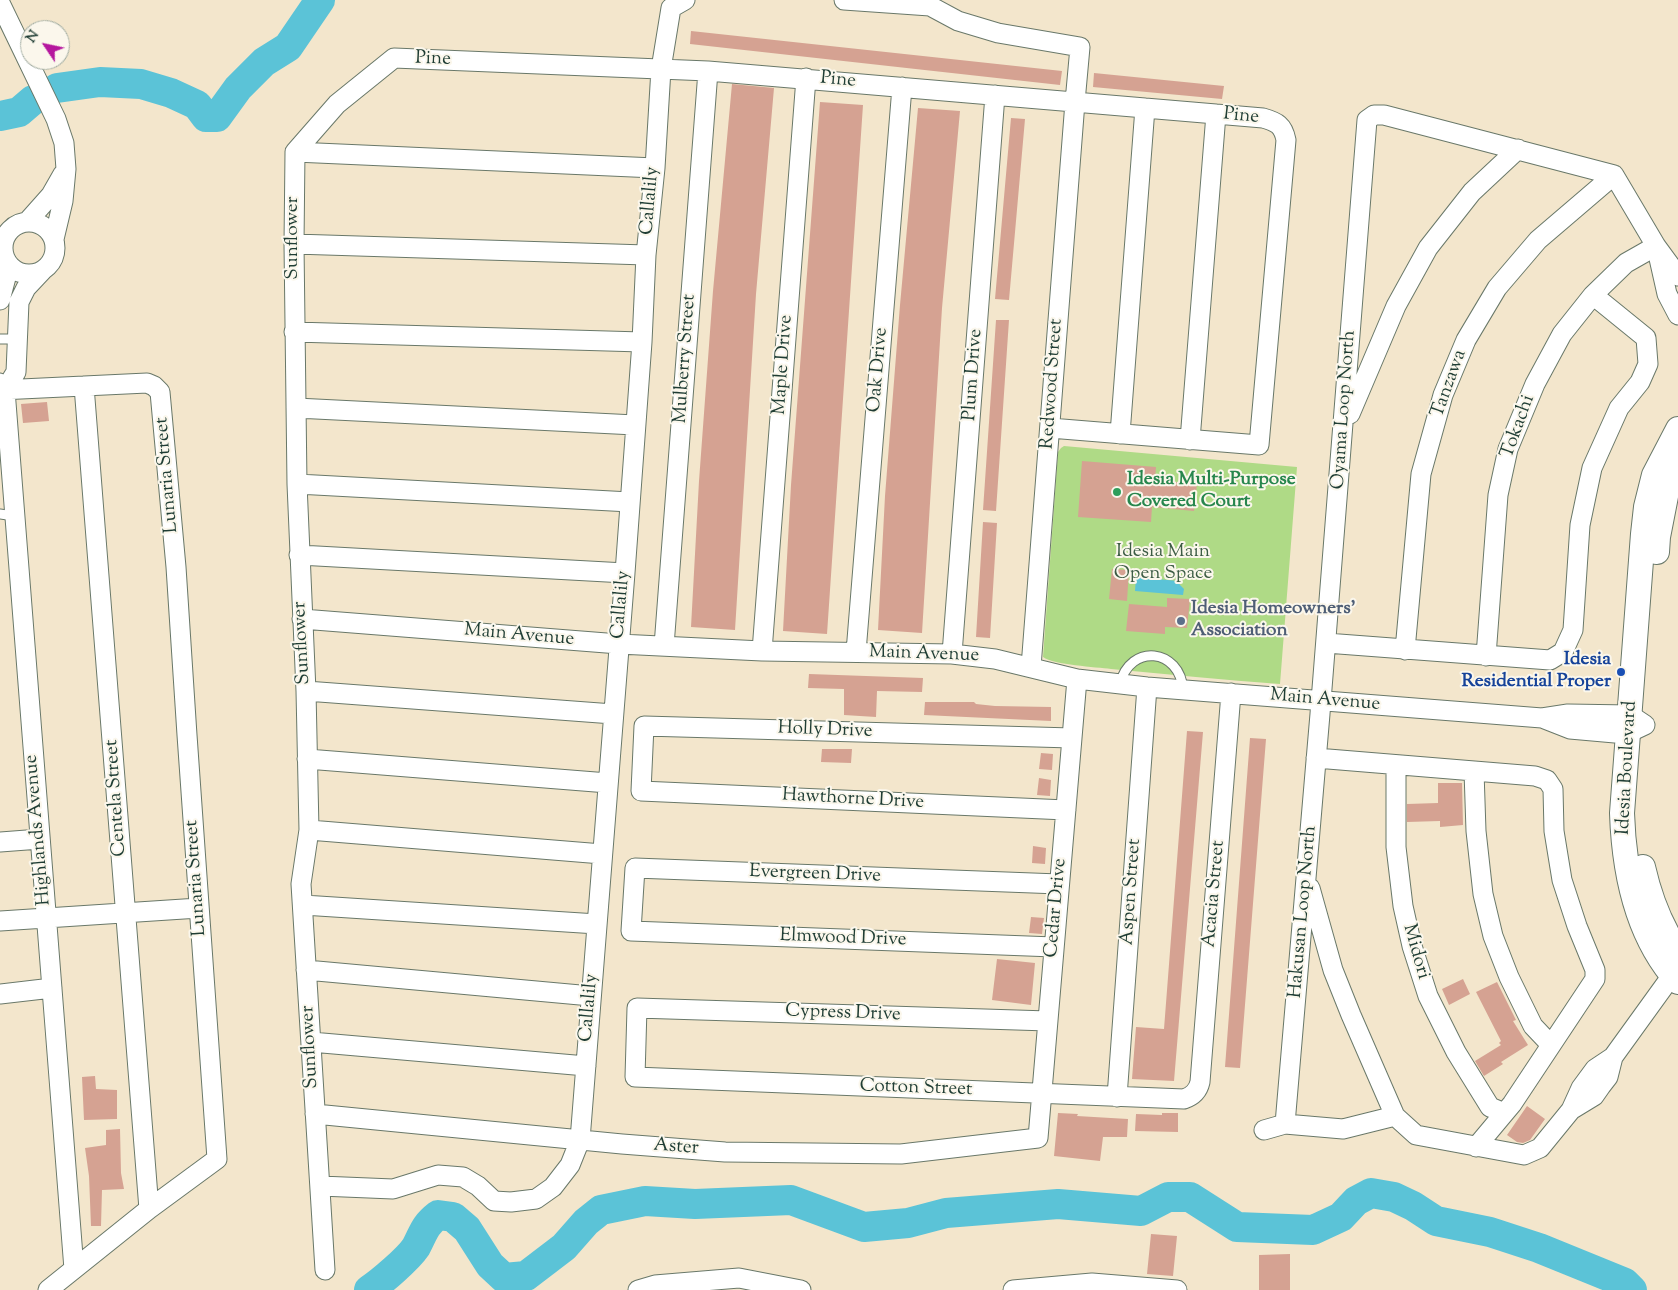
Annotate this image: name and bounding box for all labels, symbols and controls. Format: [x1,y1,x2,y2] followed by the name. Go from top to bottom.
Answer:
[20,20,70,70] north arrow
[22,27,45,47] text: N
[415,48,451,72] street label: Pine
[819,68,857,94] street label: Pine
[1222,104,1260,130] street label: Pine
[637,166,665,236] street label: Callalily
[283,196,305,280] street label: Sunflower
[670,294,702,424] street label: Mulberry Street
[769,314,799,416] street label: Maple Drive
[1037,318,1069,450] street label: Redwood Street
[864,327,894,413] street label: Oak Drive
[959,328,989,422] street label: Plum Drive
[1328,330,1362,490] street label: Oyama Loop North
[1427,347,1473,421] street label: Tanzawa
[1497,392,1541,462] street label: Tokachi
[152,416,184,534] street label: Lunaria Street
[1127,470,1296,514] place label: Idesia Multi-Purpose Covered Court
[1111,486,1123,498] marker: Idesia Multi-Purpose Covered Court
[1114,542,1212,586] park label: Idesia Main Open Space
[608,570,636,640] street label: Callalily
[1191,599,1356,643] place label: Idesia Homeowners' Association
[289,601,317,685] street label: Sunflower
[1175,615,1187,627] marker: Idesia Homeowners' Association
[463,620,575,652] street label: Main Avenue
[868,642,980,668] street label: Main Avenue
[1462,650,1611,694] place label: Idesia Residential Proper
[1615,666,1627,678] marker: Idesia Residential Proper
[1269,685,1381,717] street label: Main Avenue
[1613,700,1643,836] street label: Idesia Boulevard
[777,718,873,744] street label: Holly Drive
[102,739,132,857] street label: Centela Street
[21,754,57,906] street label: Highlands Avenue
[781,785,925,815] street label: Hawthorne Drive
[182,819,212,937] street label: Lunaria Street
[1285,825,1323,999] street label: Hakusan Loop North
[1117,838,1147,946] street label: Aspen Street
[1199,839,1231,949] street label: Acacia Street
[1041,857,1073,959] street label: Cedar Drive
[749,861,881,889] street label: Evergreen Drive
[1396,922,1434,982] street label: Midori
[779,925,907,953] street label: Elmwood Drive
[576,973,604,1043] street label: Callalily
[785,1001,901,1027] street label: Cypress Drive
[297,1005,325,1089] street label: Sunflower
[859,1076,973,1102] street label: Cotton Street
[653,1135,699,1161] street label: Aster

